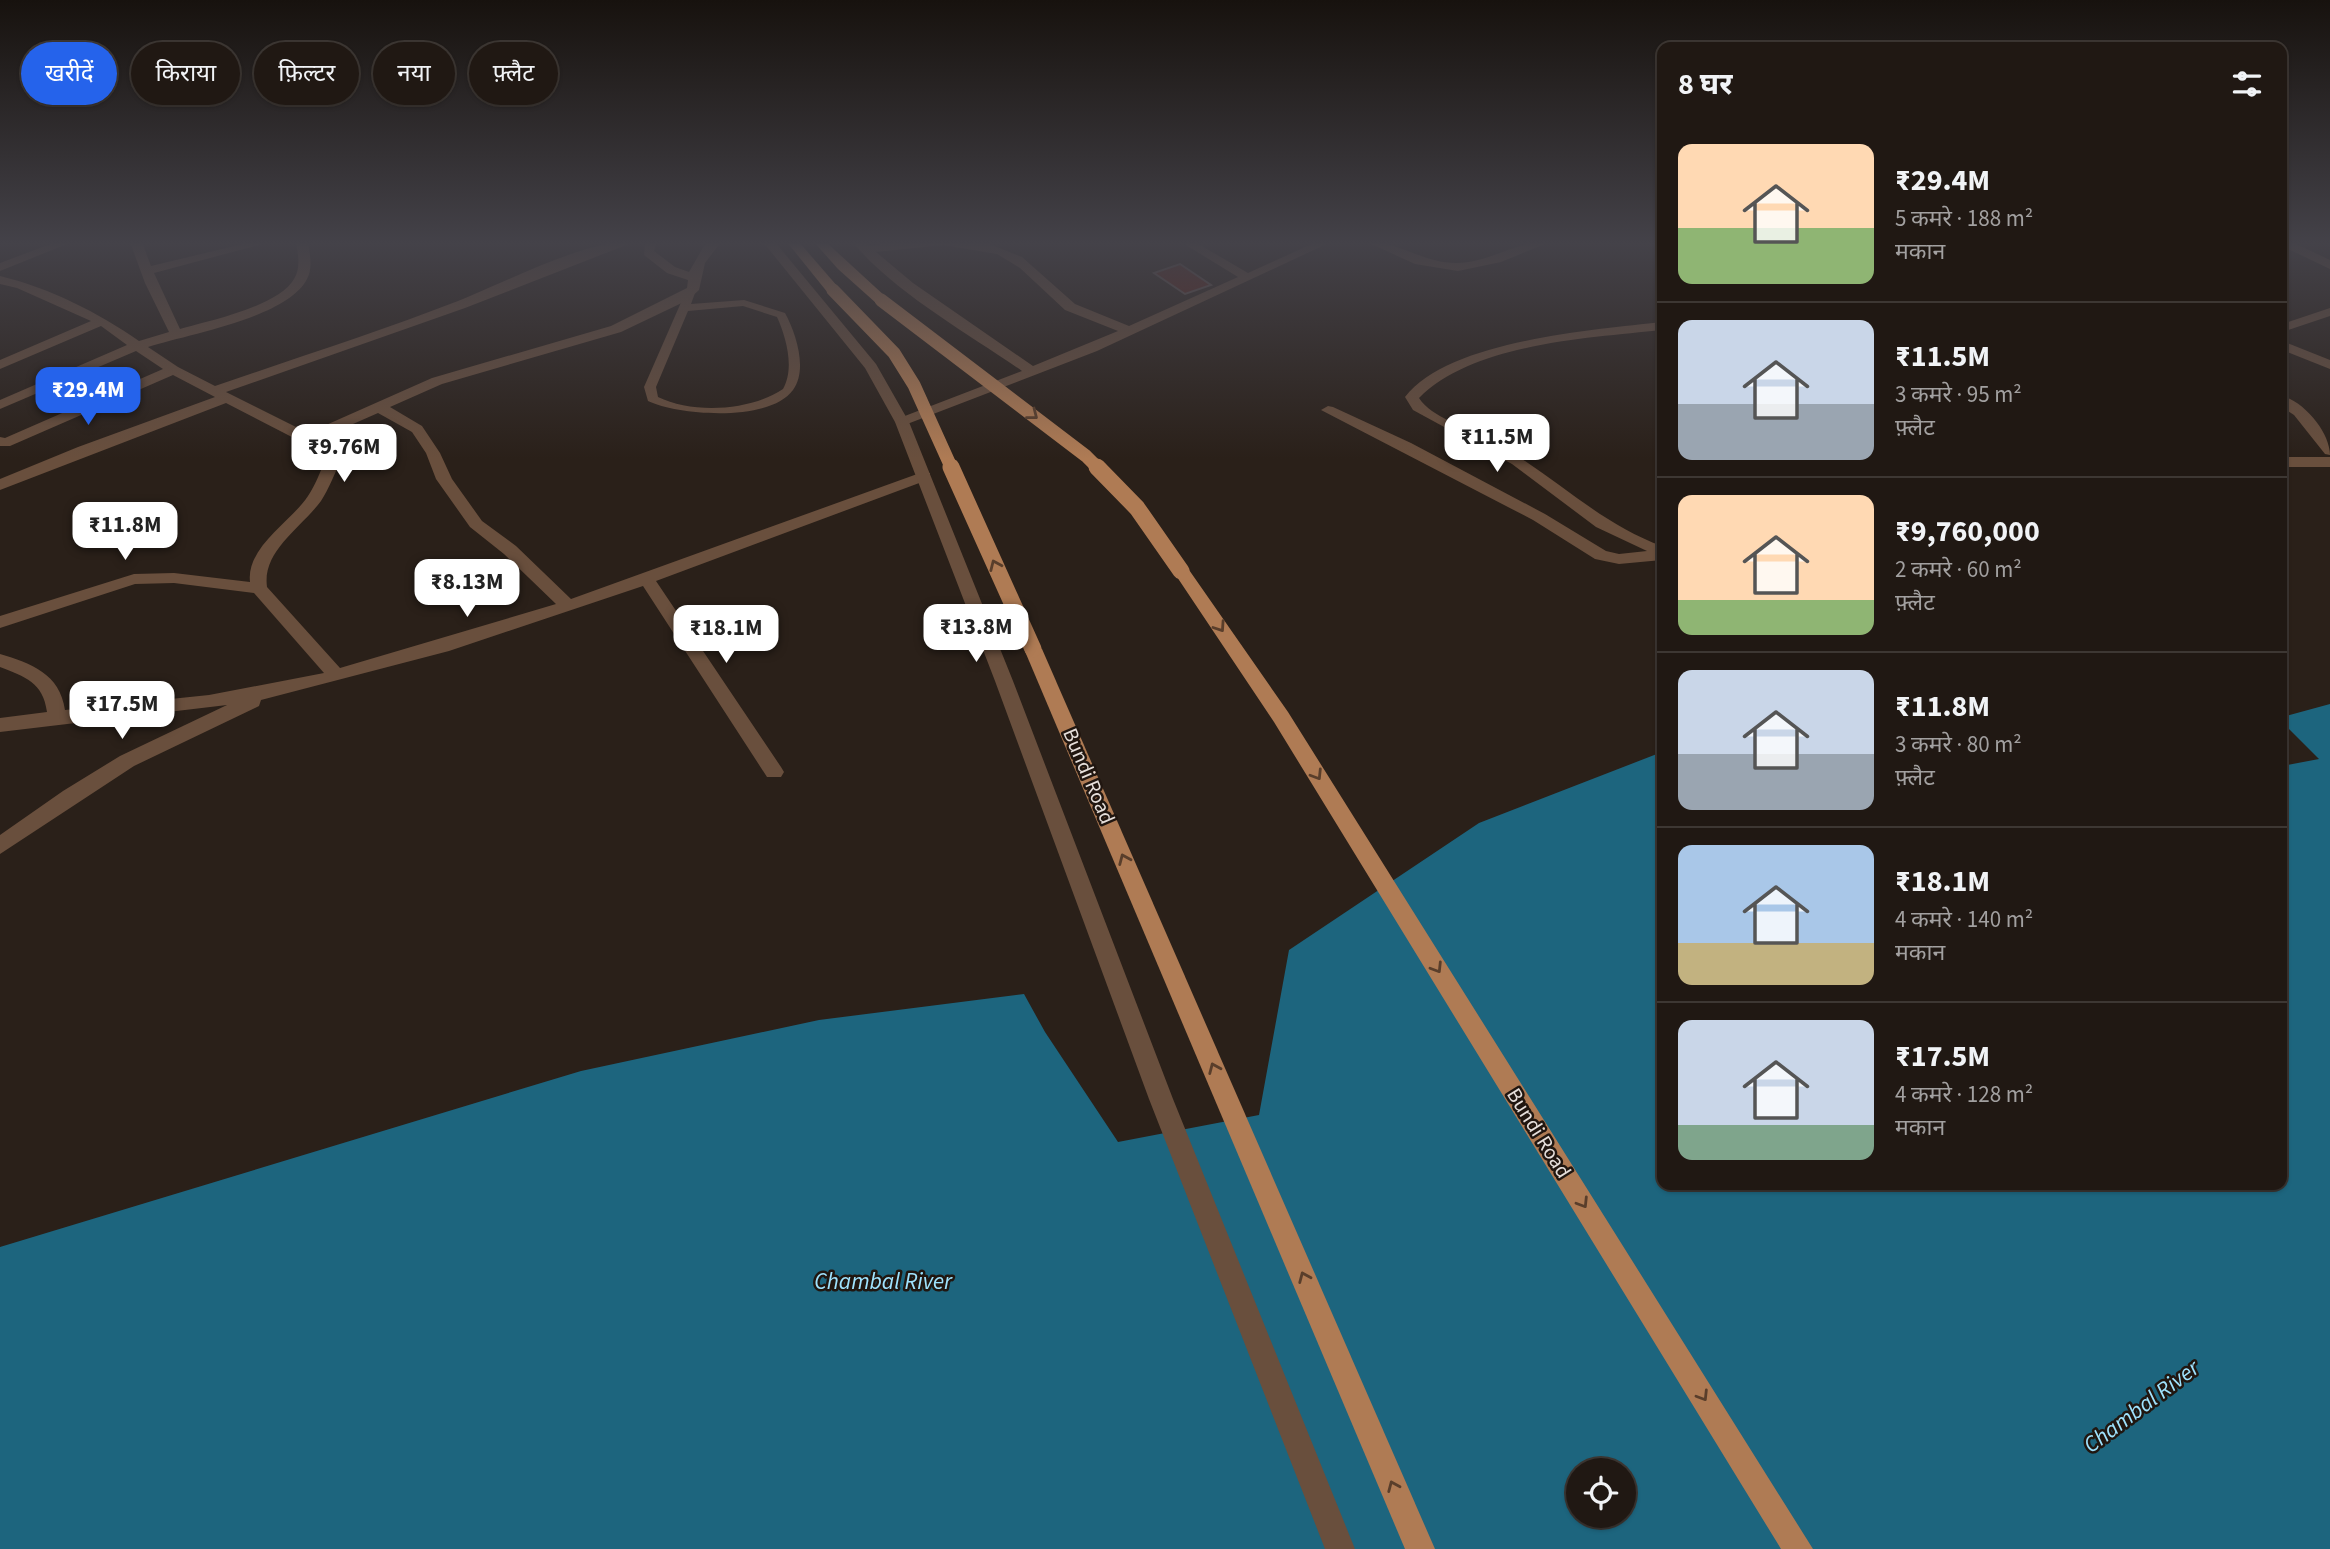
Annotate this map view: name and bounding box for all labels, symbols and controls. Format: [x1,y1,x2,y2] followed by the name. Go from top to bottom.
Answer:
[21,42,117,105] chip: खरीदें
[131,42,240,105] chip: किराया
[254,42,359,105] chip: फ़िल्टर
[373,42,455,105] chip: नया
[469,42,558,105] chip: फ़्लैट
[1678,63,1733,106] text: 8 घर
[2228,65,2266,103] icon: filters
[1895,159,1990,202] text: ₹29.4M
[1734,172,1818,256] icon: home
[1895,202,2033,235] text: 5 कमरे · 188 m²
[1895,235,1945,268] text: मकान
[1895,335,1990,378] text: ₹11.5M
[1734,348,1818,432] icon: home
[31,368,145,427] pin: ₹29.4M
[51,373,125,406] text: ₹29.4M
[1895,378,2022,411] text: 3 कमरे · 95 m²
[1025,406,1038,419] one-way arrow
[1895,411,1935,444] text: फ़्लैट
[1440,414,1554,474] pin: ₹11.5M
[1460,420,1534,453] text: ₹11.5M
[287,424,401,484] pin: ₹9.76M
[307,430,381,463] text: ₹9.76M
[68,503,182,562] pin: ₹11.8M
[88,508,162,541] text: ₹11.8M
[1895,510,2040,553] text: ₹9,760,000
[1734,523,1818,607] icon: home
[1895,553,2022,586] text: 2 कमरे · 60 m²
[990,559,1004,571] one-way arrow
[410,560,524,619] pin: ₹8.13M
[430,565,504,598] text: ₹8.13M
[1895,586,1935,619] text: फ़्लैट
[919,604,1033,664] pin: ₹13.8M
[669,606,783,665] pin: ₹18.1M
[939,610,1013,643] text: ₹13.8M
[689,611,763,644] text: ₹18.1M
[1212,619,1224,632] one-way arrow
[65,682,179,741] pin: ₹17.5M
[1895,685,1990,728] text: ₹11.8M
[85,687,159,720] text: ₹17.5M
[1734,698,1818,782] icon: home
[1055,723,1123,829] street label: Bundi Road
[1895,728,2022,761] text: 3 कमरे · 80 m²
[1895,761,1935,794] text: फ़्लैट
[1309,767,1322,780] one-way arrow
[1118,854,1132,866] one-way arrow
[1895,860,1990,903] text: ₹18.1M
[1734,873,1818,957] icon: home
[1895,903,2033,936] text: 4 कमरे · 140 m²
[1895,936,1945,969] text: मकान
[1429,960,1442,973] one-way arrow
[1895,1035,1990,1078] text: ₹17.5M
[1734,1048,1818,1132] icon: home
[1208,1063,1222,1075] one-way arrow
[1895,1078,2033,1111] text: 4 कमरे · 128 m²
[1499,1082,1579,1184] street label: Bundi Road
[1895,1111,1945,1144] text: मकान
[1574,1195,1587,1208] one-way arrow
[814,1265,953,1298] water label: Chambal River
[1298,1272,1312,1284] one-way arrow
[2076,1351,2207,1461] water label: Chambal River
[1694,1389,1707,1402] one-way arrow
[1566,1458,1636,1528] map controls
[1566,1458,1636,1528] button: locate
[1387,1481,1401,1494] one-way arrow

